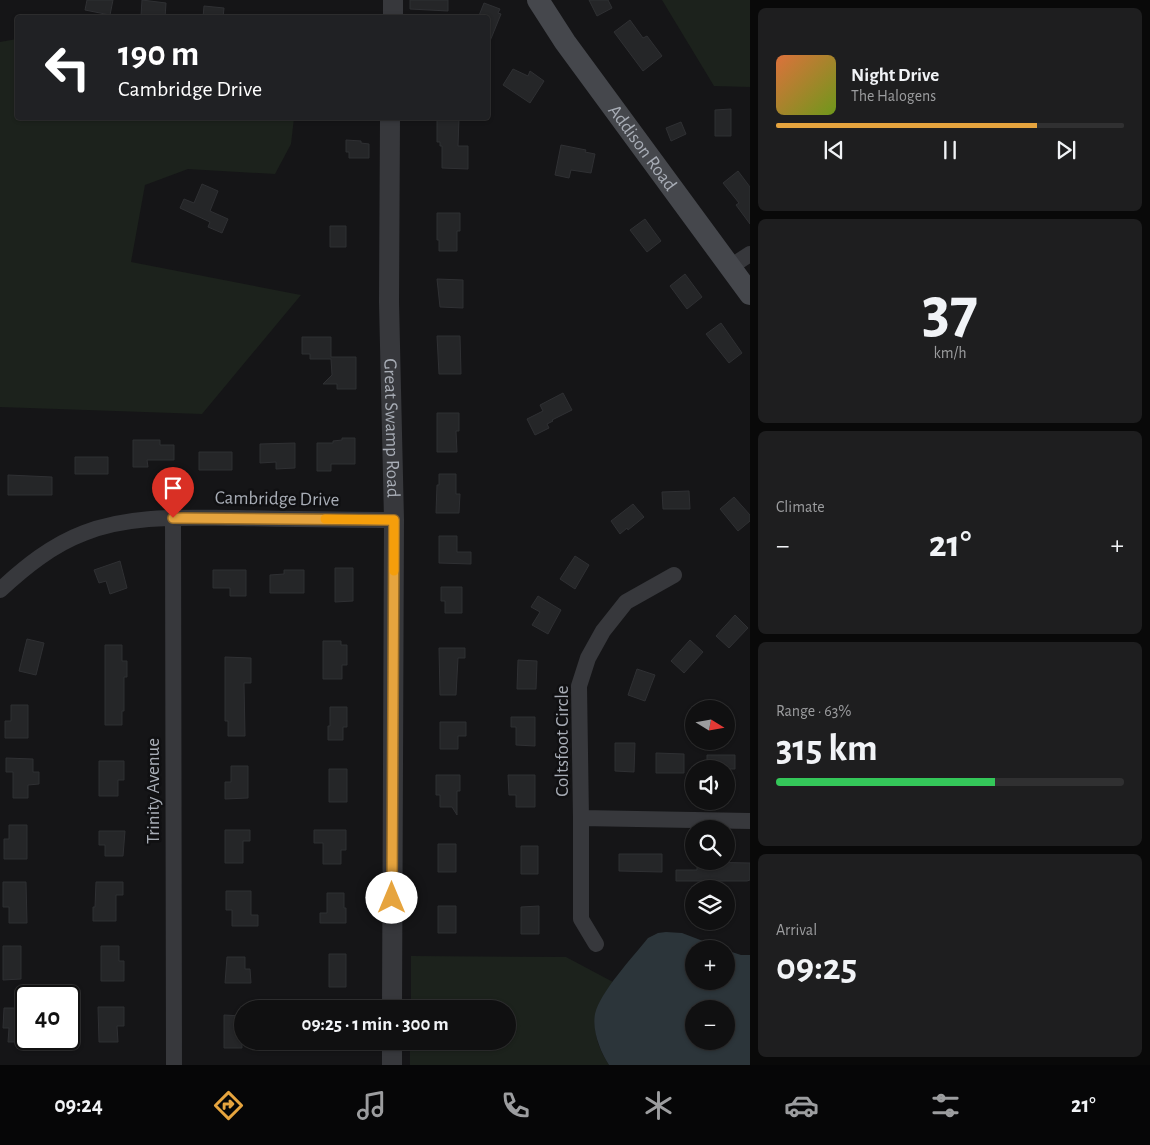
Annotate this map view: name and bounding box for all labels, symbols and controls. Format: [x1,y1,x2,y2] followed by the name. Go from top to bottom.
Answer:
[35,35,100,100] icon: left
[118,37,199,72] text: 190 m
[851,66,939,85] text: Night Drive
[118,78,262,100] text: Cambridge Drive
[851,88,936,104] text: The Halogens
[605,101,680,194] street label: Addison Road
[820,136,848,164] icon: previous
[936,136,964,164] icon: pause
[1052,136,1080,164] icon: next
[922,279,978,344] text: 37
[933,345,967,361] text: km/h
[381,358,403,498] street label: Great Swamp Road
[152,467,194,518] pin
[159,474,187,502] icon: arrive
[215,488,339,510] street label: Cambridge Drive
[776,499,825,515] text: Climate
[929,526,971,564] text: 21°
[776,532,789,560] text: −
[1111,532,1124,560] text: +
[553,685,572,797] street label: Coltsfoot Circle
[685,700,735,750] north arrow
[685,700,735,1050] map controls
[776,703,851,719] text: Range · 63%
[776,730,878,768] text: 315 km
[144,738,163,844] street label: Trinity Avenue
[685,760,735,810] button: sound
[685,820,735,870] button: search
[365,871,417,923] position arrow
[685,880,735,930] button: layers
[776,922,817,938] text: Arrival
[685,940,735,990] button: +
[776,949,857,987] text: 09:25
[15,985,80,1050] speed limit sign: 40
[685,1000,735,1050] button: −
[301,1015,449,1034] text: 09:25 · 1 min · 300 m
[211,1088,246,1123] icon: directions
[354,1088,389,1123] icon: music
[498,1088,533,1123] icon: phone
[641,1088,676,1123] icon: climate
[784,1088,819,1123] icon: car
[928,1088,963,1123] icon: filters
[54,1094,103,1116] text: 09:24
[1071,1094,1096,1116] text: 21°

